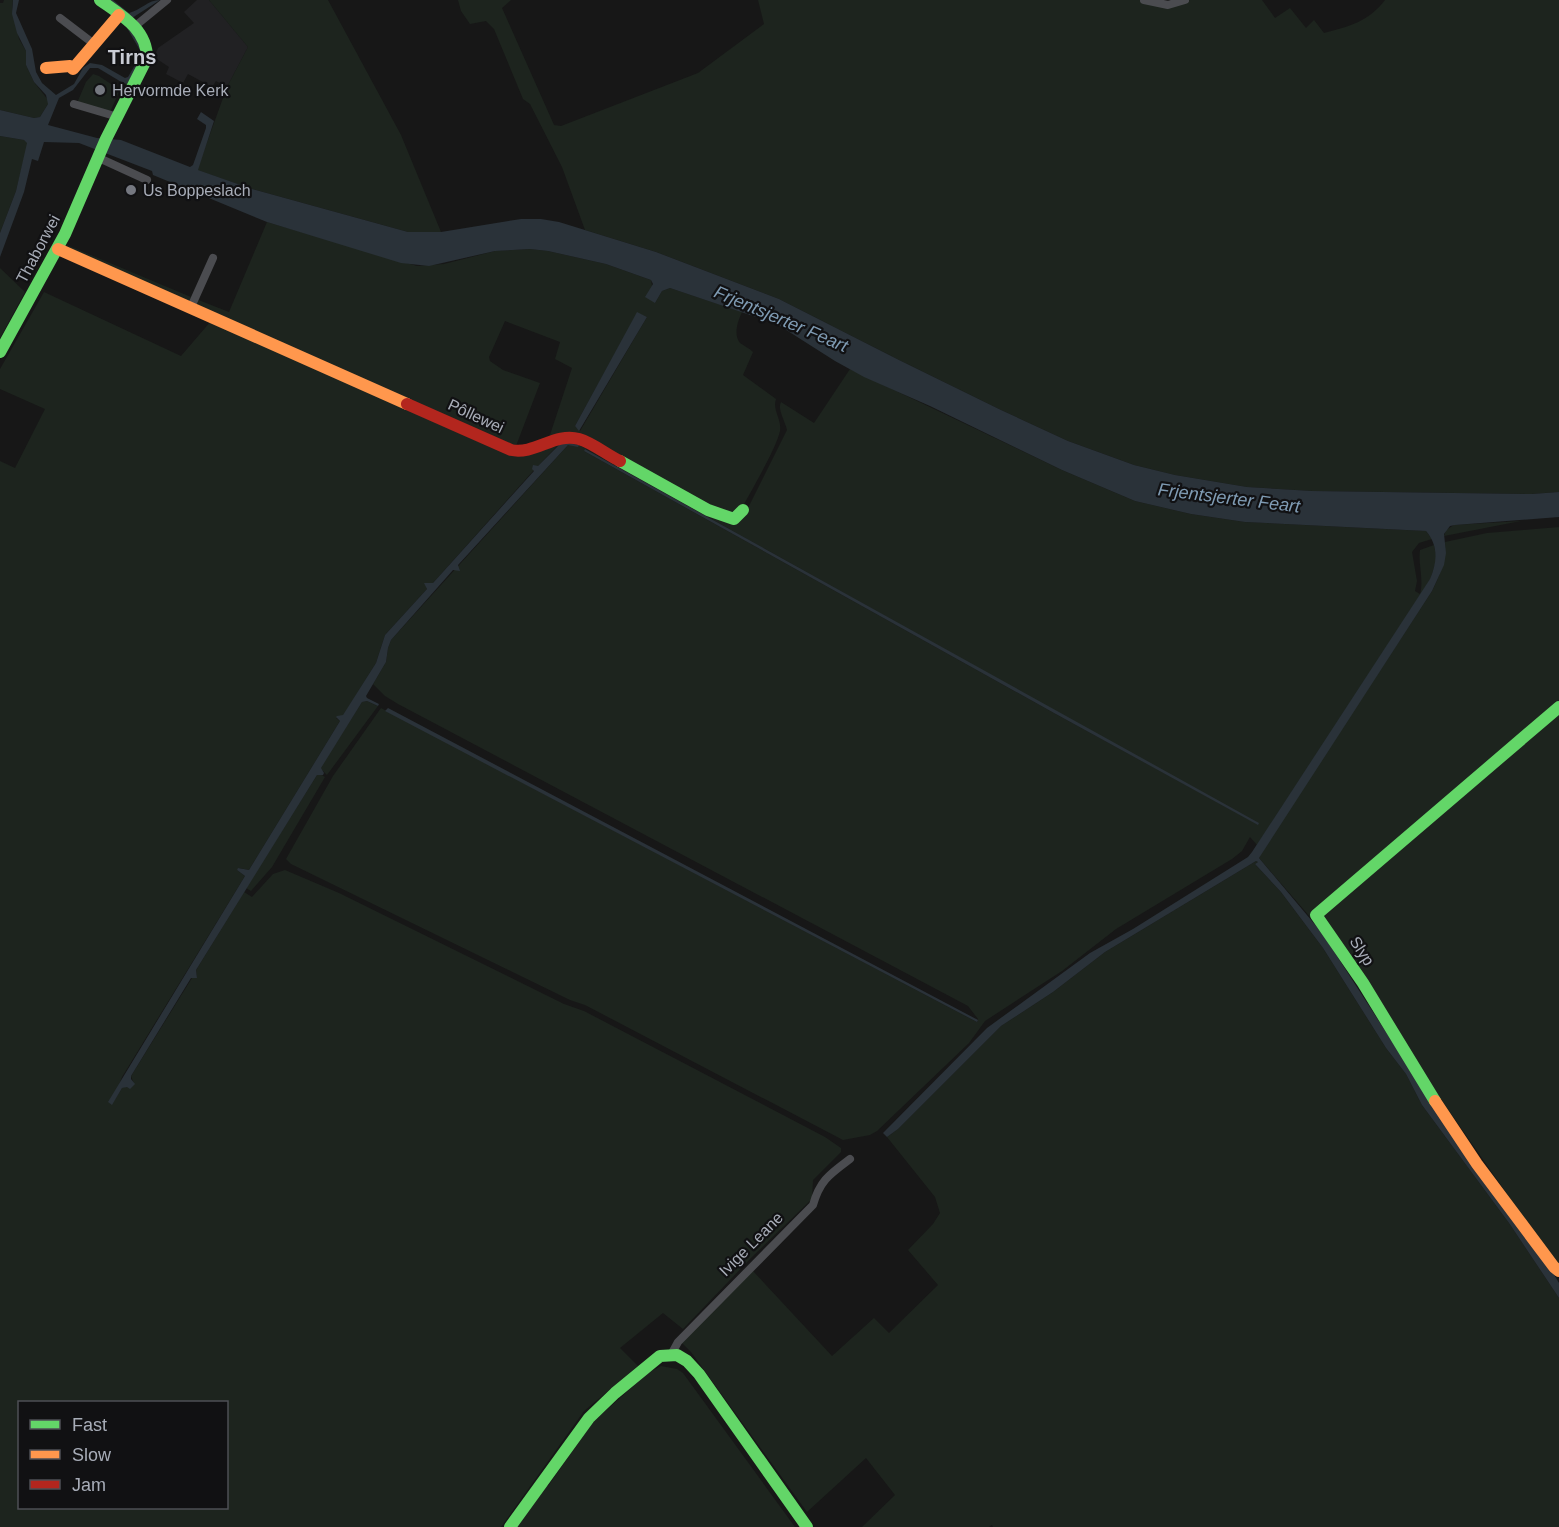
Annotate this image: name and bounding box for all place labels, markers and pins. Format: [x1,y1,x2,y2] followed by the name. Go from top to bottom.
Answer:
[112,82,229,99] place label: Hervormde Kerk
[93,83,107,97] marker: Hervormde Kerk
[143,182,251,199] place label: Us Boppeslach
[124,183,138,197] marker: Us Boppeslach

